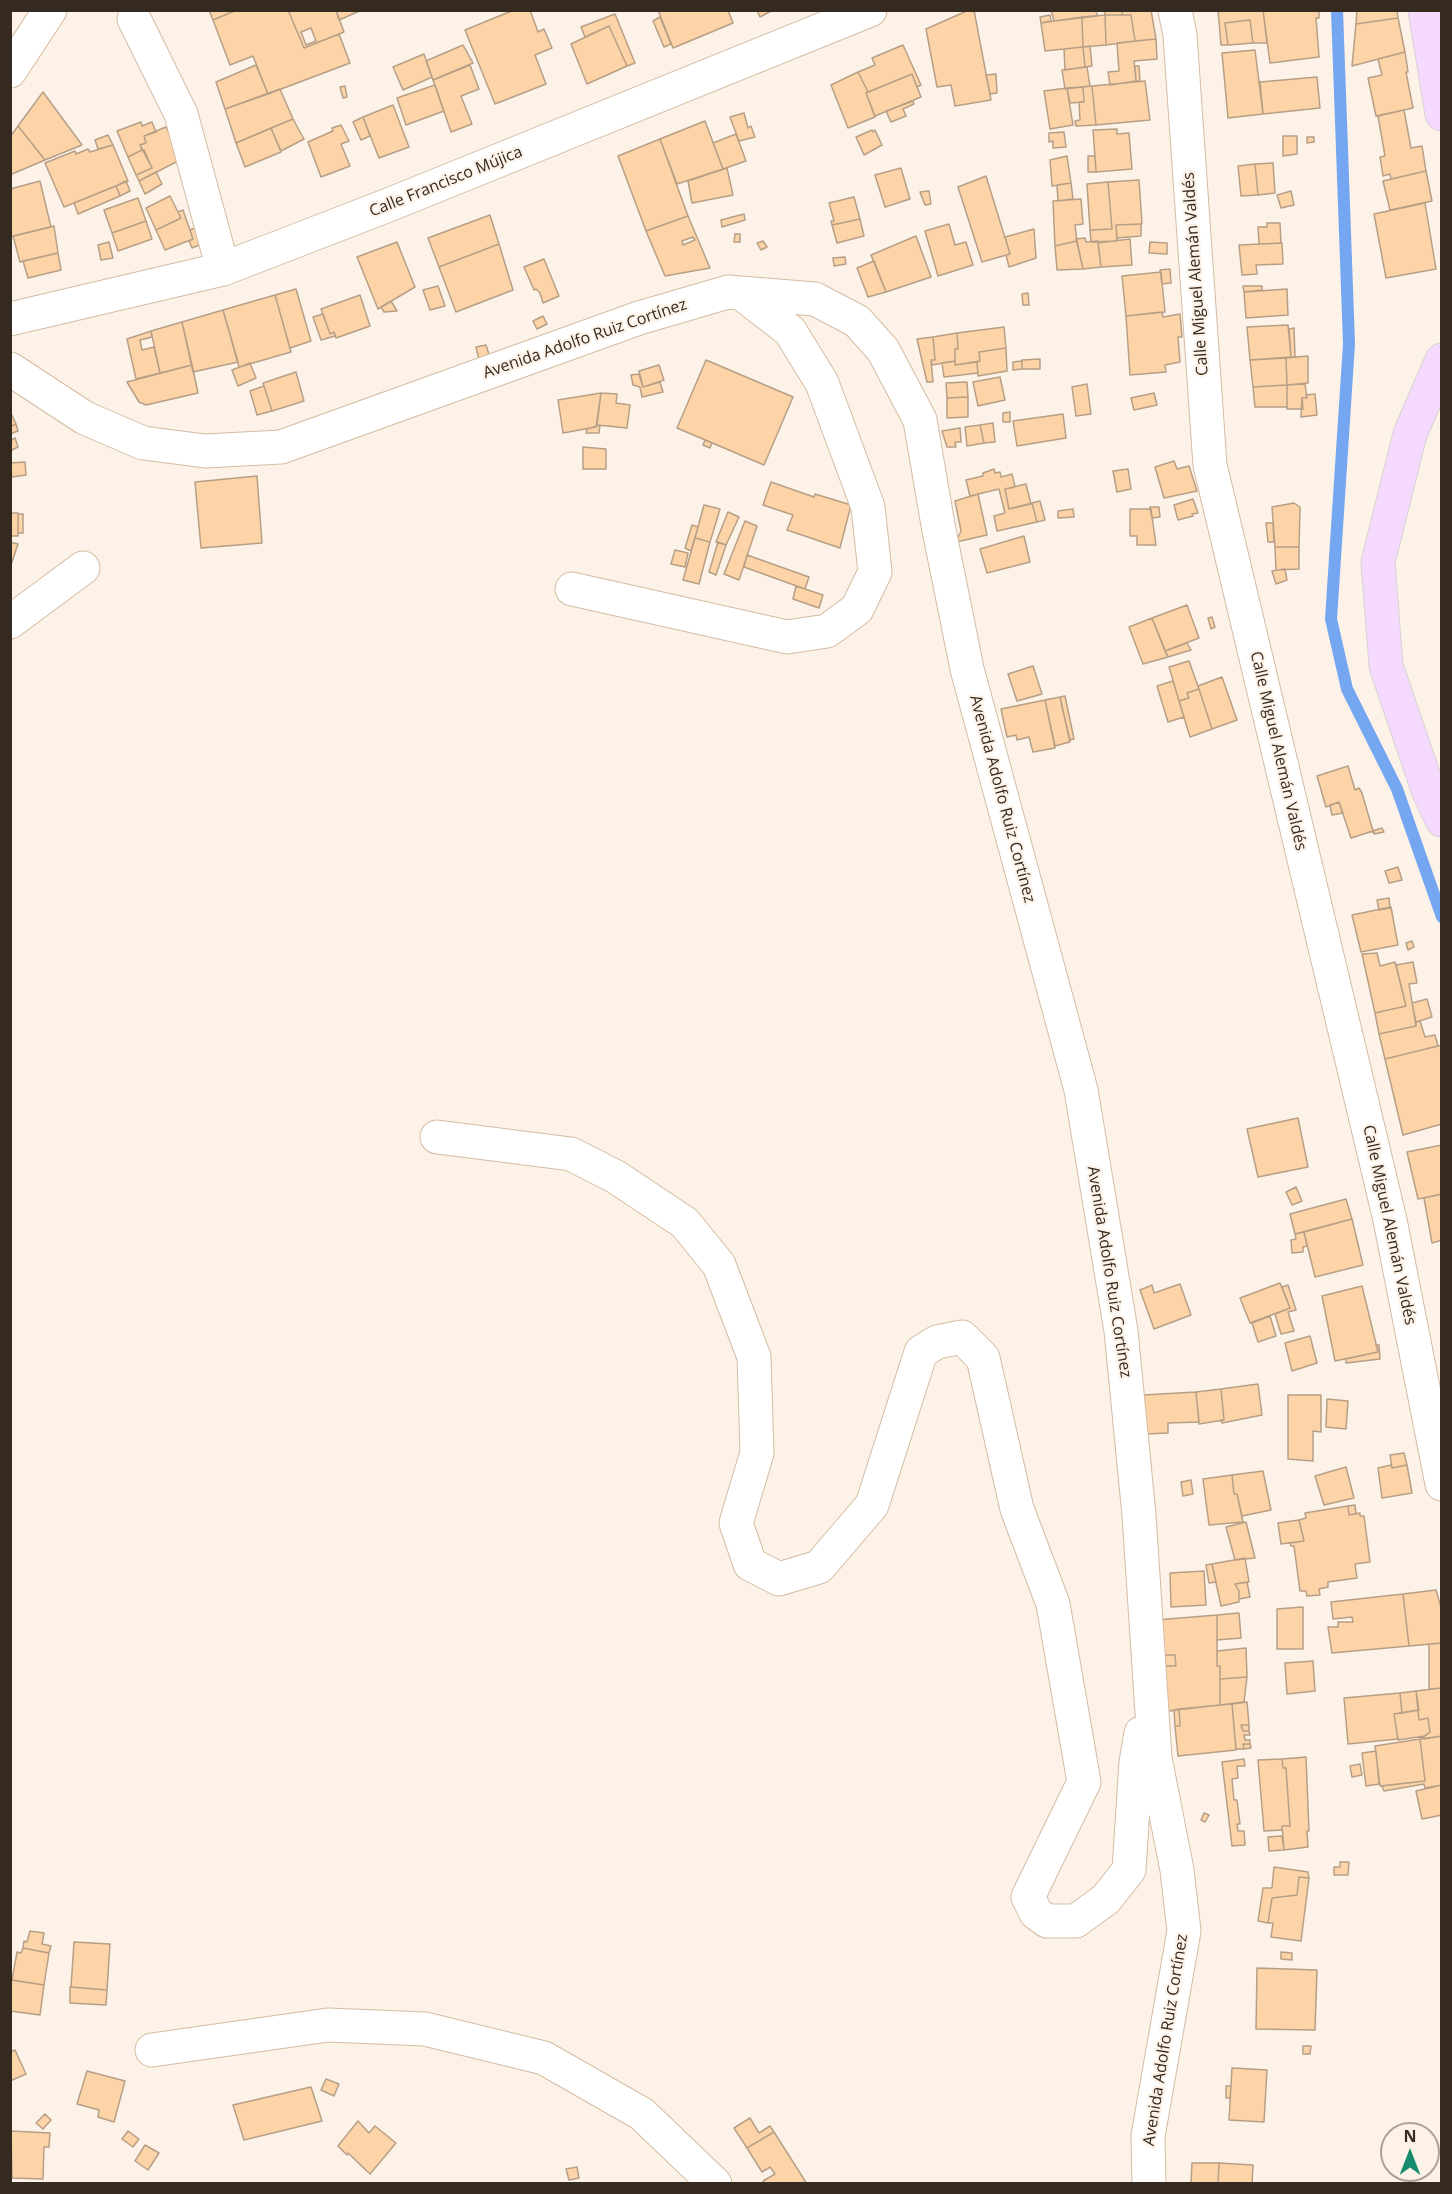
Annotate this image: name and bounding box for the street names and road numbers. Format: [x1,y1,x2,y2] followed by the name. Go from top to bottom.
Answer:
[367,143,525,221] street label: Calle Francisco Mújica
[1179,172,1213,376] street label: Calle Miguel Alemán Valdés
[481,295,689,383] street label: Avenida Adolfo Ruiz Cortínez
[1246,649,1310,853] street label: Calle Miguel Alemán Valdés
[965,693,1039,905] street label: Avenida Adolfo Ruiz Cortínez
[1358,1123,1420,1327] street label: Calle Miguel Alemán Valdés
[1083,1165,1135,1379] street label: Avenida Adolfo Ruiz Cortínez
[1140,1933,1192,2147] street label: Avenida Adolfo Ruiz Cortínez

